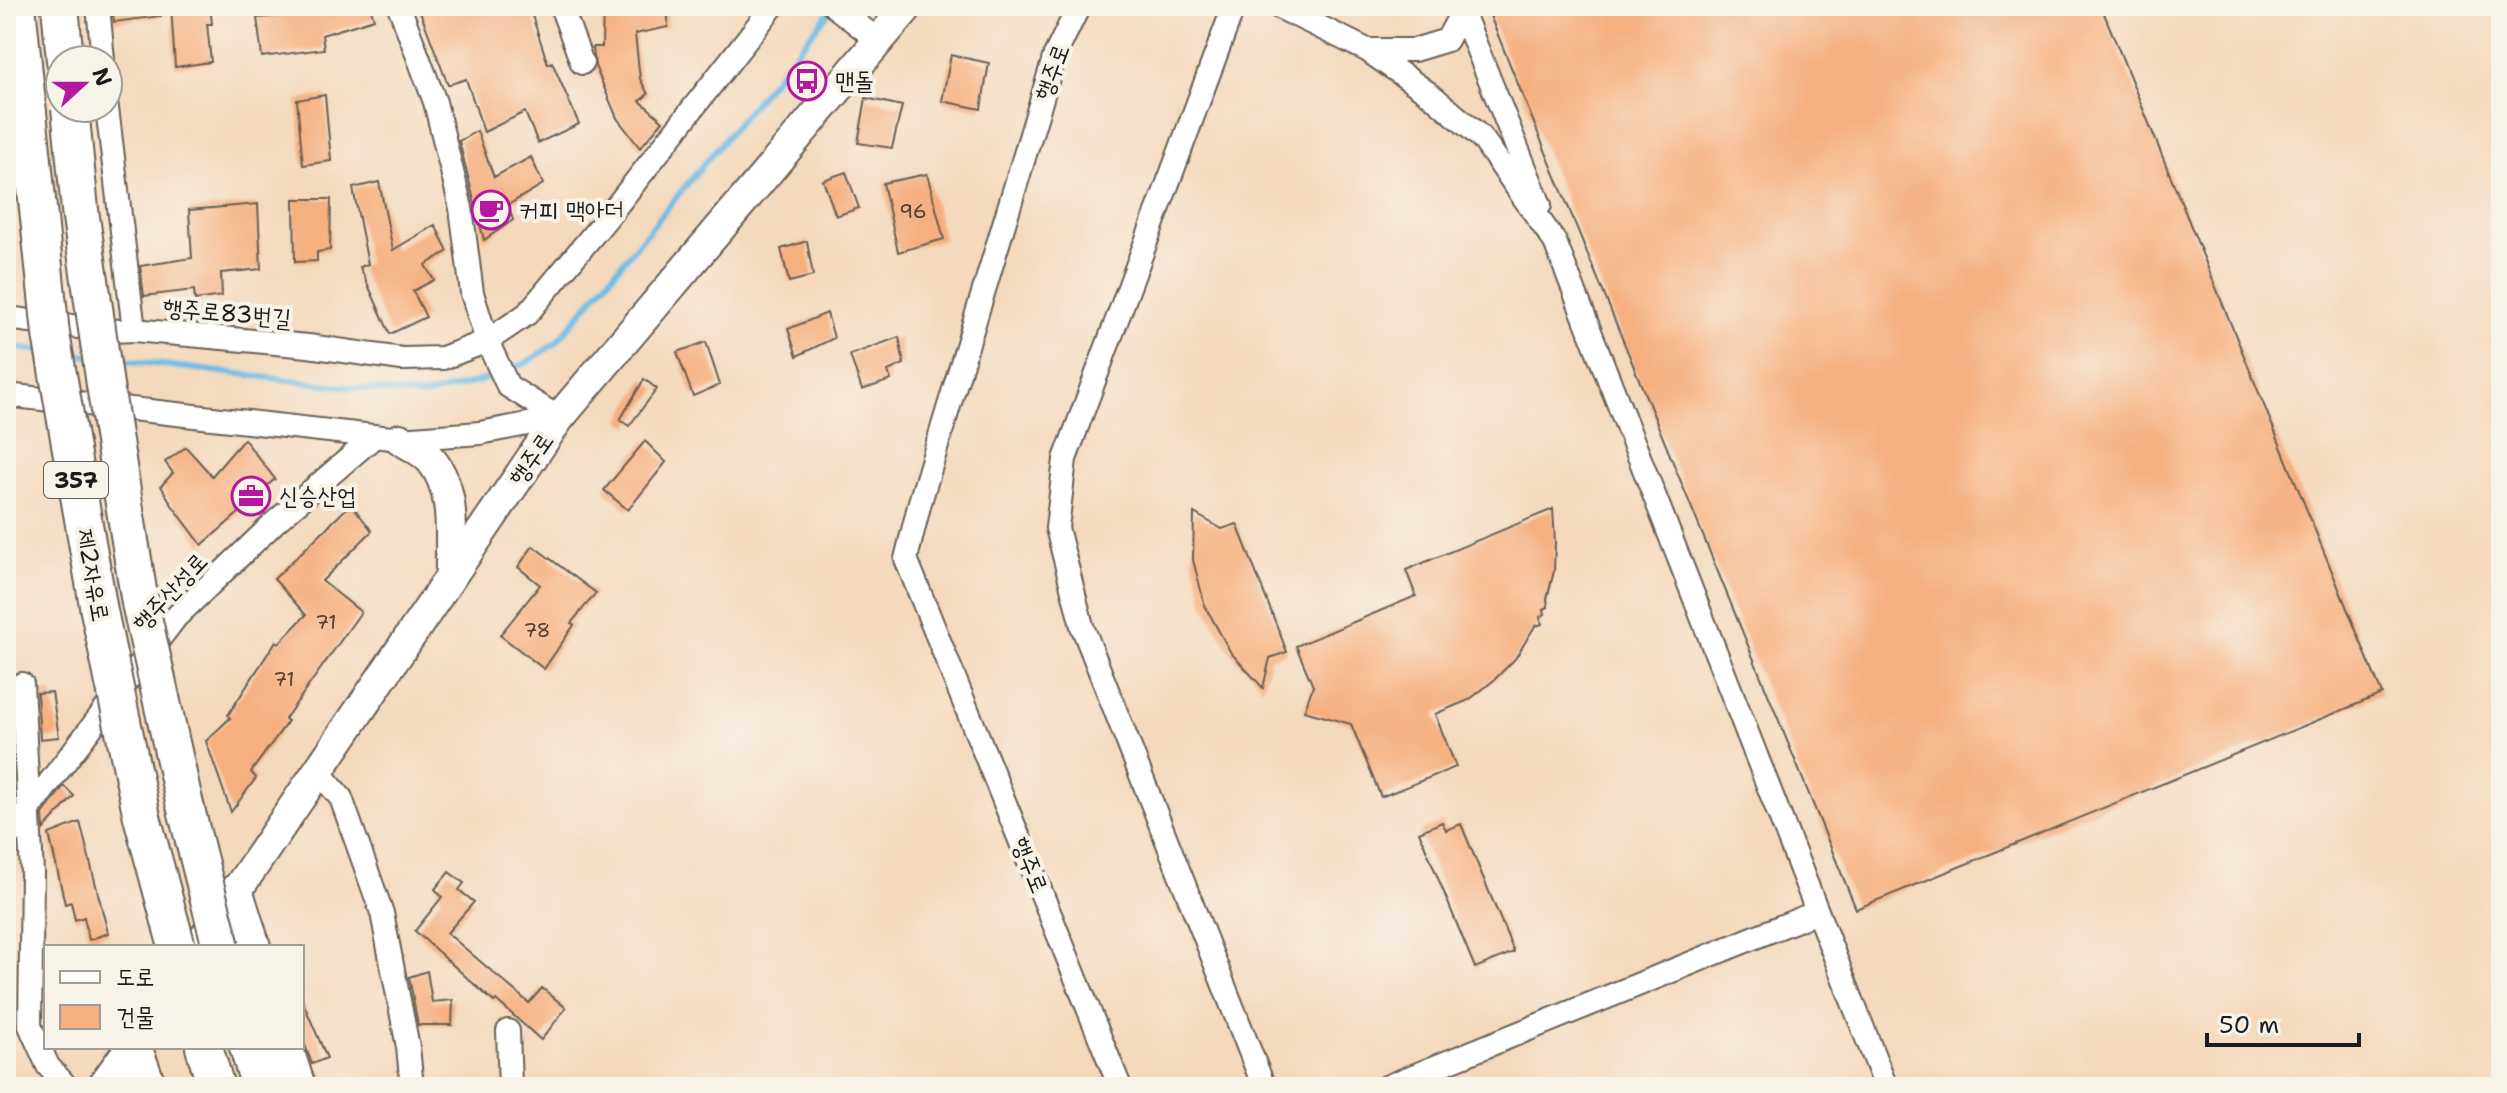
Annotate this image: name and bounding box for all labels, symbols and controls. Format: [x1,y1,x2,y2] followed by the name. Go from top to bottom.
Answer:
[1027,39,1077,105] street label: 행주로
[44,44,124,124] north arrow
[786,60,828,102] bus stop icon: 맨돌
[86,64,119,90] text: N
[835,65,874,97] place label: 맨돌
[470,189,512,231] cafe icon: 커피 맥아더
[519,194,624,226] place label: 커피 맥아더
[899,198,927,224] house number: 96
[161,291,293,335] street label: 행주로83번길
[501,426,561,492] street label: 행주로
[44,462,108,498] road number: 357
[230,475,272,517] office icon: 신승산업
[279,480,356,512] place label: 신승산업
[69,526,117,624] street label: 제2자유로
[125,546,215,638] street label: 행주산성로
[315,609,337,635] house number: 71
[523,617,551,643] house number: 78
[273,666,295,692] house number: 71
[1004,832,1056,898] street label: 행주로
[44,945,304,1049] legend
[116,961,155,993] text: 도로
[2207,997,2359,1047] scale bar
[116,1001,155,1033] text: 건물
[2219,1009,2279,1041] text: 50 m

